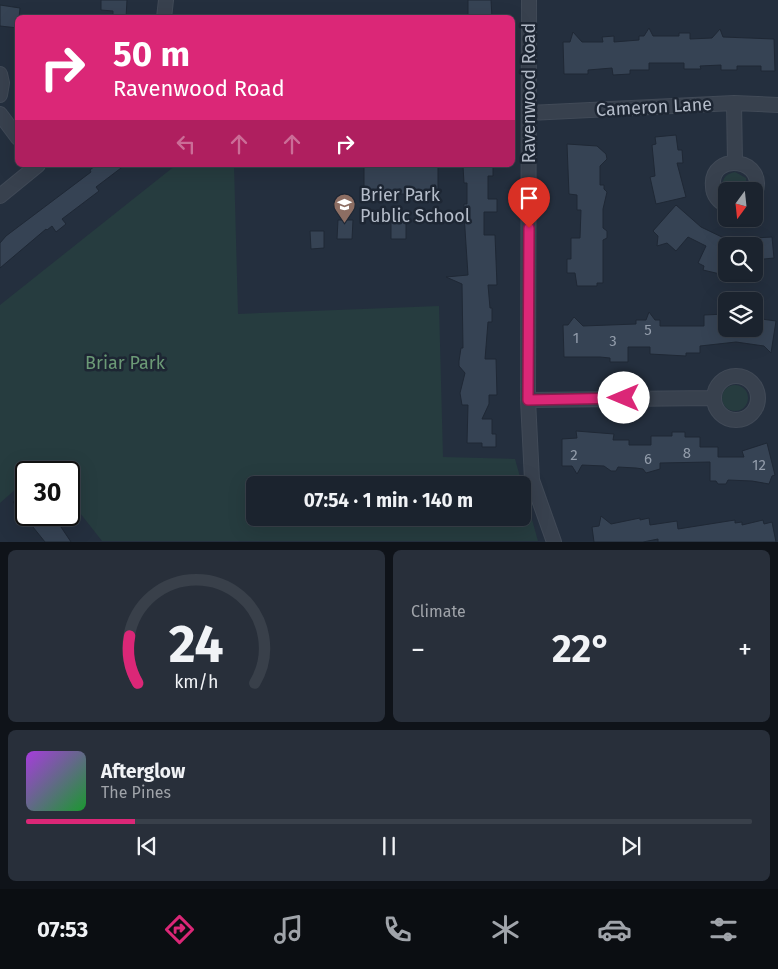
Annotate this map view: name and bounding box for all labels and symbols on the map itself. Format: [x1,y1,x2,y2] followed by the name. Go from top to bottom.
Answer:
[518,23,540,163] street label: Ravenwood Road
[595,93,713,121] street label: Cameron Lane
[508,177,550,228] pin
[718,182,762,228] north arrow
[360,184,470,227] place label: Brier Park Public School
[332,193,356,224] school or university icon: Brier Park Public School
[644,321,652,339] house number: 5
[573,329,579,347] house number: 1
[609,332,617,350] house number: 3
[85,352,166,374] park label: Briar Park
[597,371,649,423] position arrow
[683,444,691,462] house number: 8
[570,446,578,464] house number: 2
[644,450,652,468] house number: 6
[752,456,766,474] house number: 12
[15,461,80,526] speed limit sign: 30

